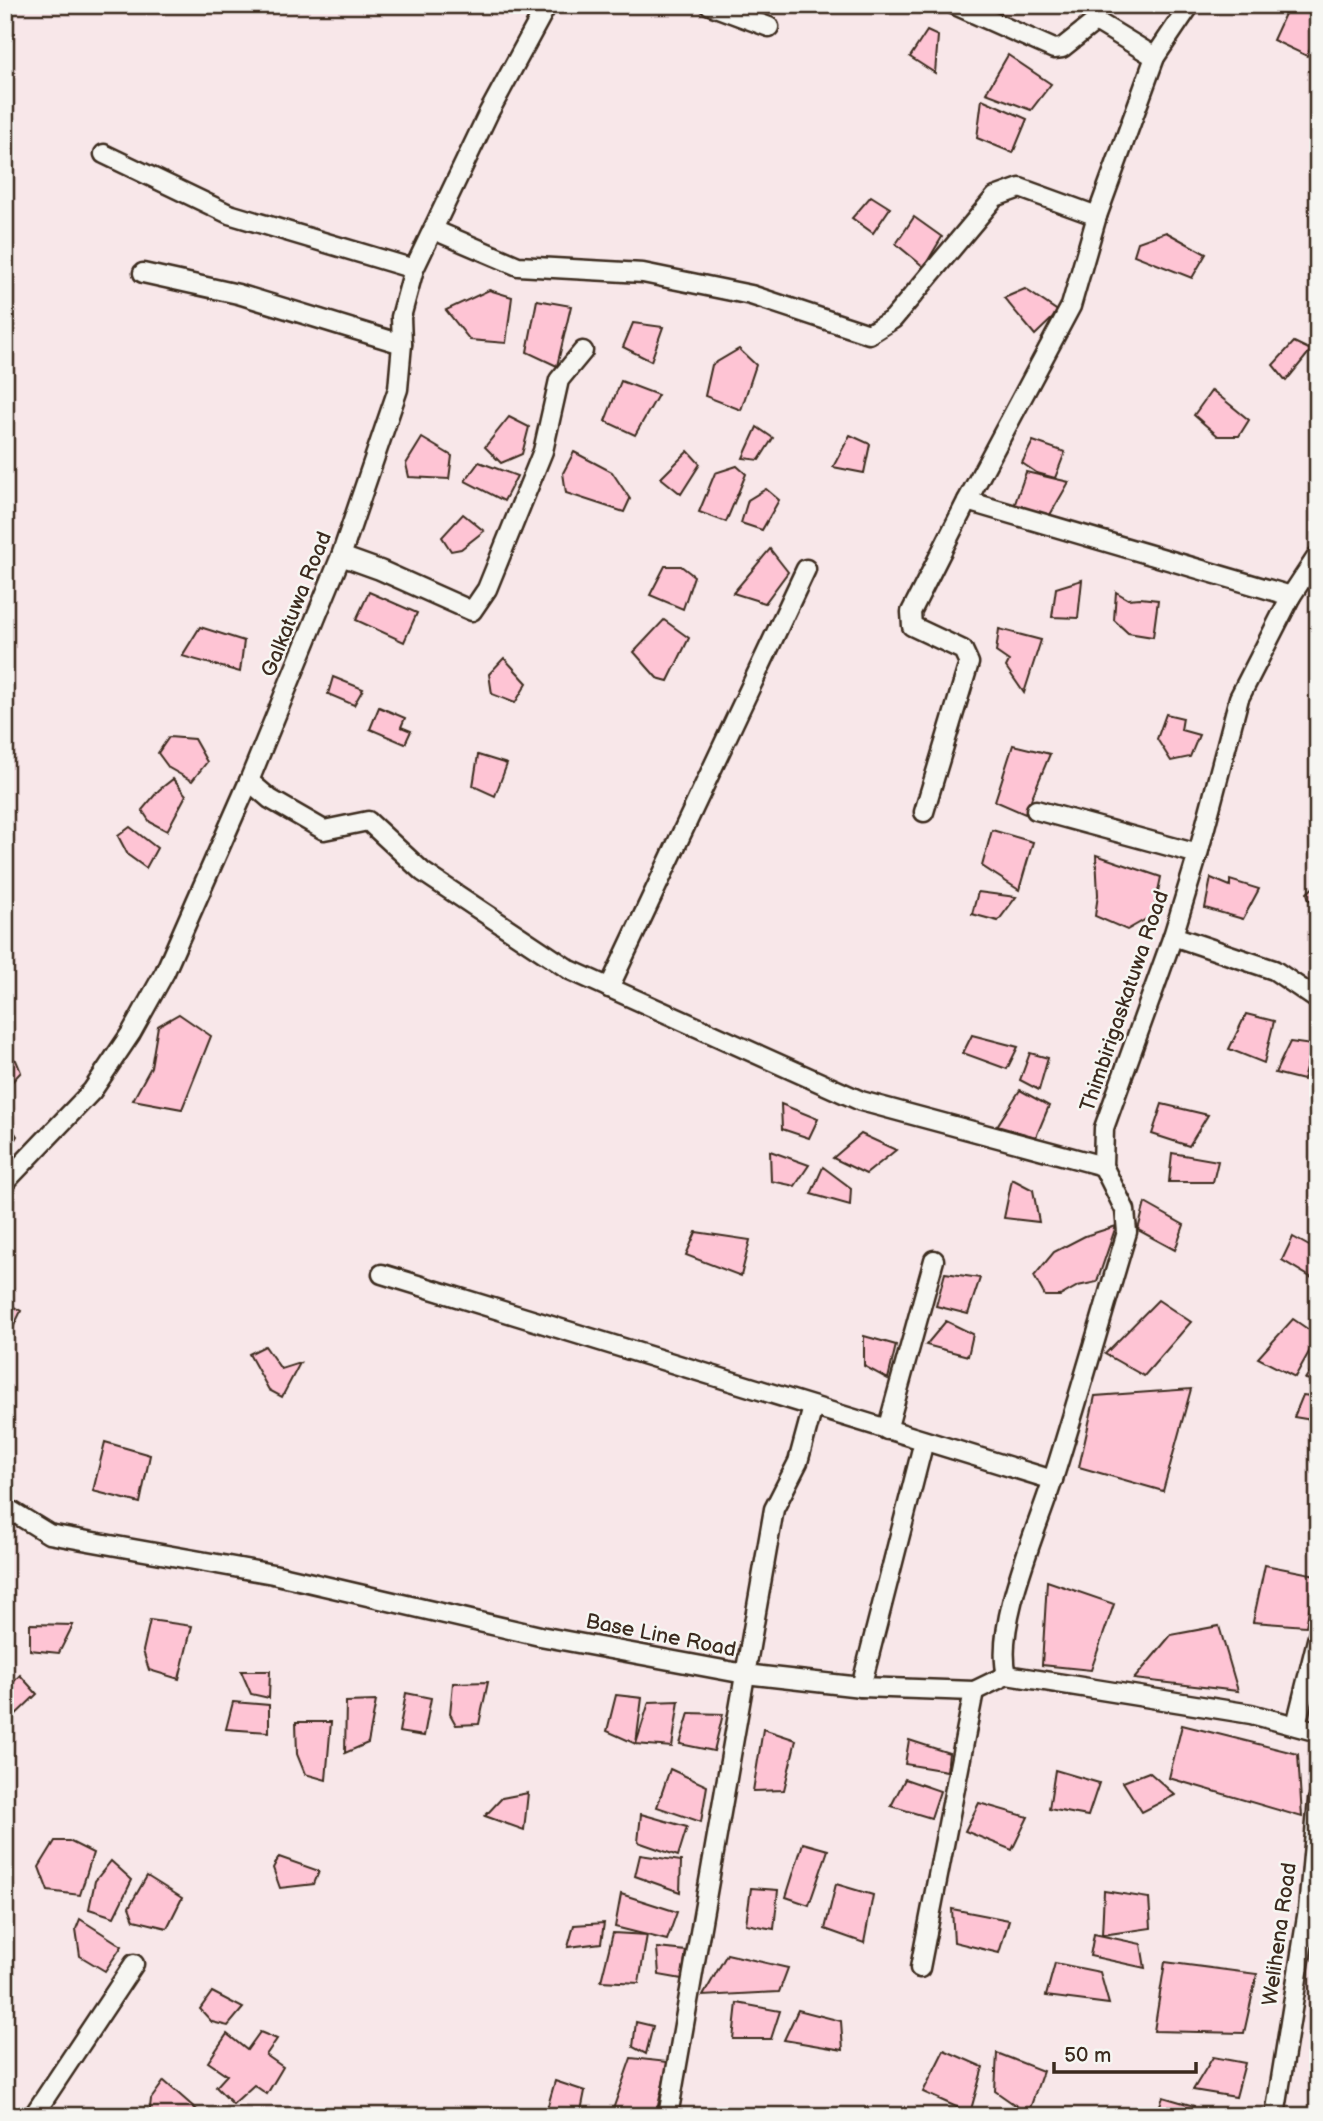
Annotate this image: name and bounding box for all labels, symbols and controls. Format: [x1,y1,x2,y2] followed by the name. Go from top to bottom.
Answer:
[256,528,337,680] street label: Galkatuwa Road
[1075,887,1174,1115] street label: Thimbirigaskatuwa Road
[584,1609,738,1662] street label: Base Line Road
[1257,1861,1302,2007] street label: Welihena Road
[1054,2030,1195,2074] scale bar
[1064,2043,1111,2068] text: 50 m

